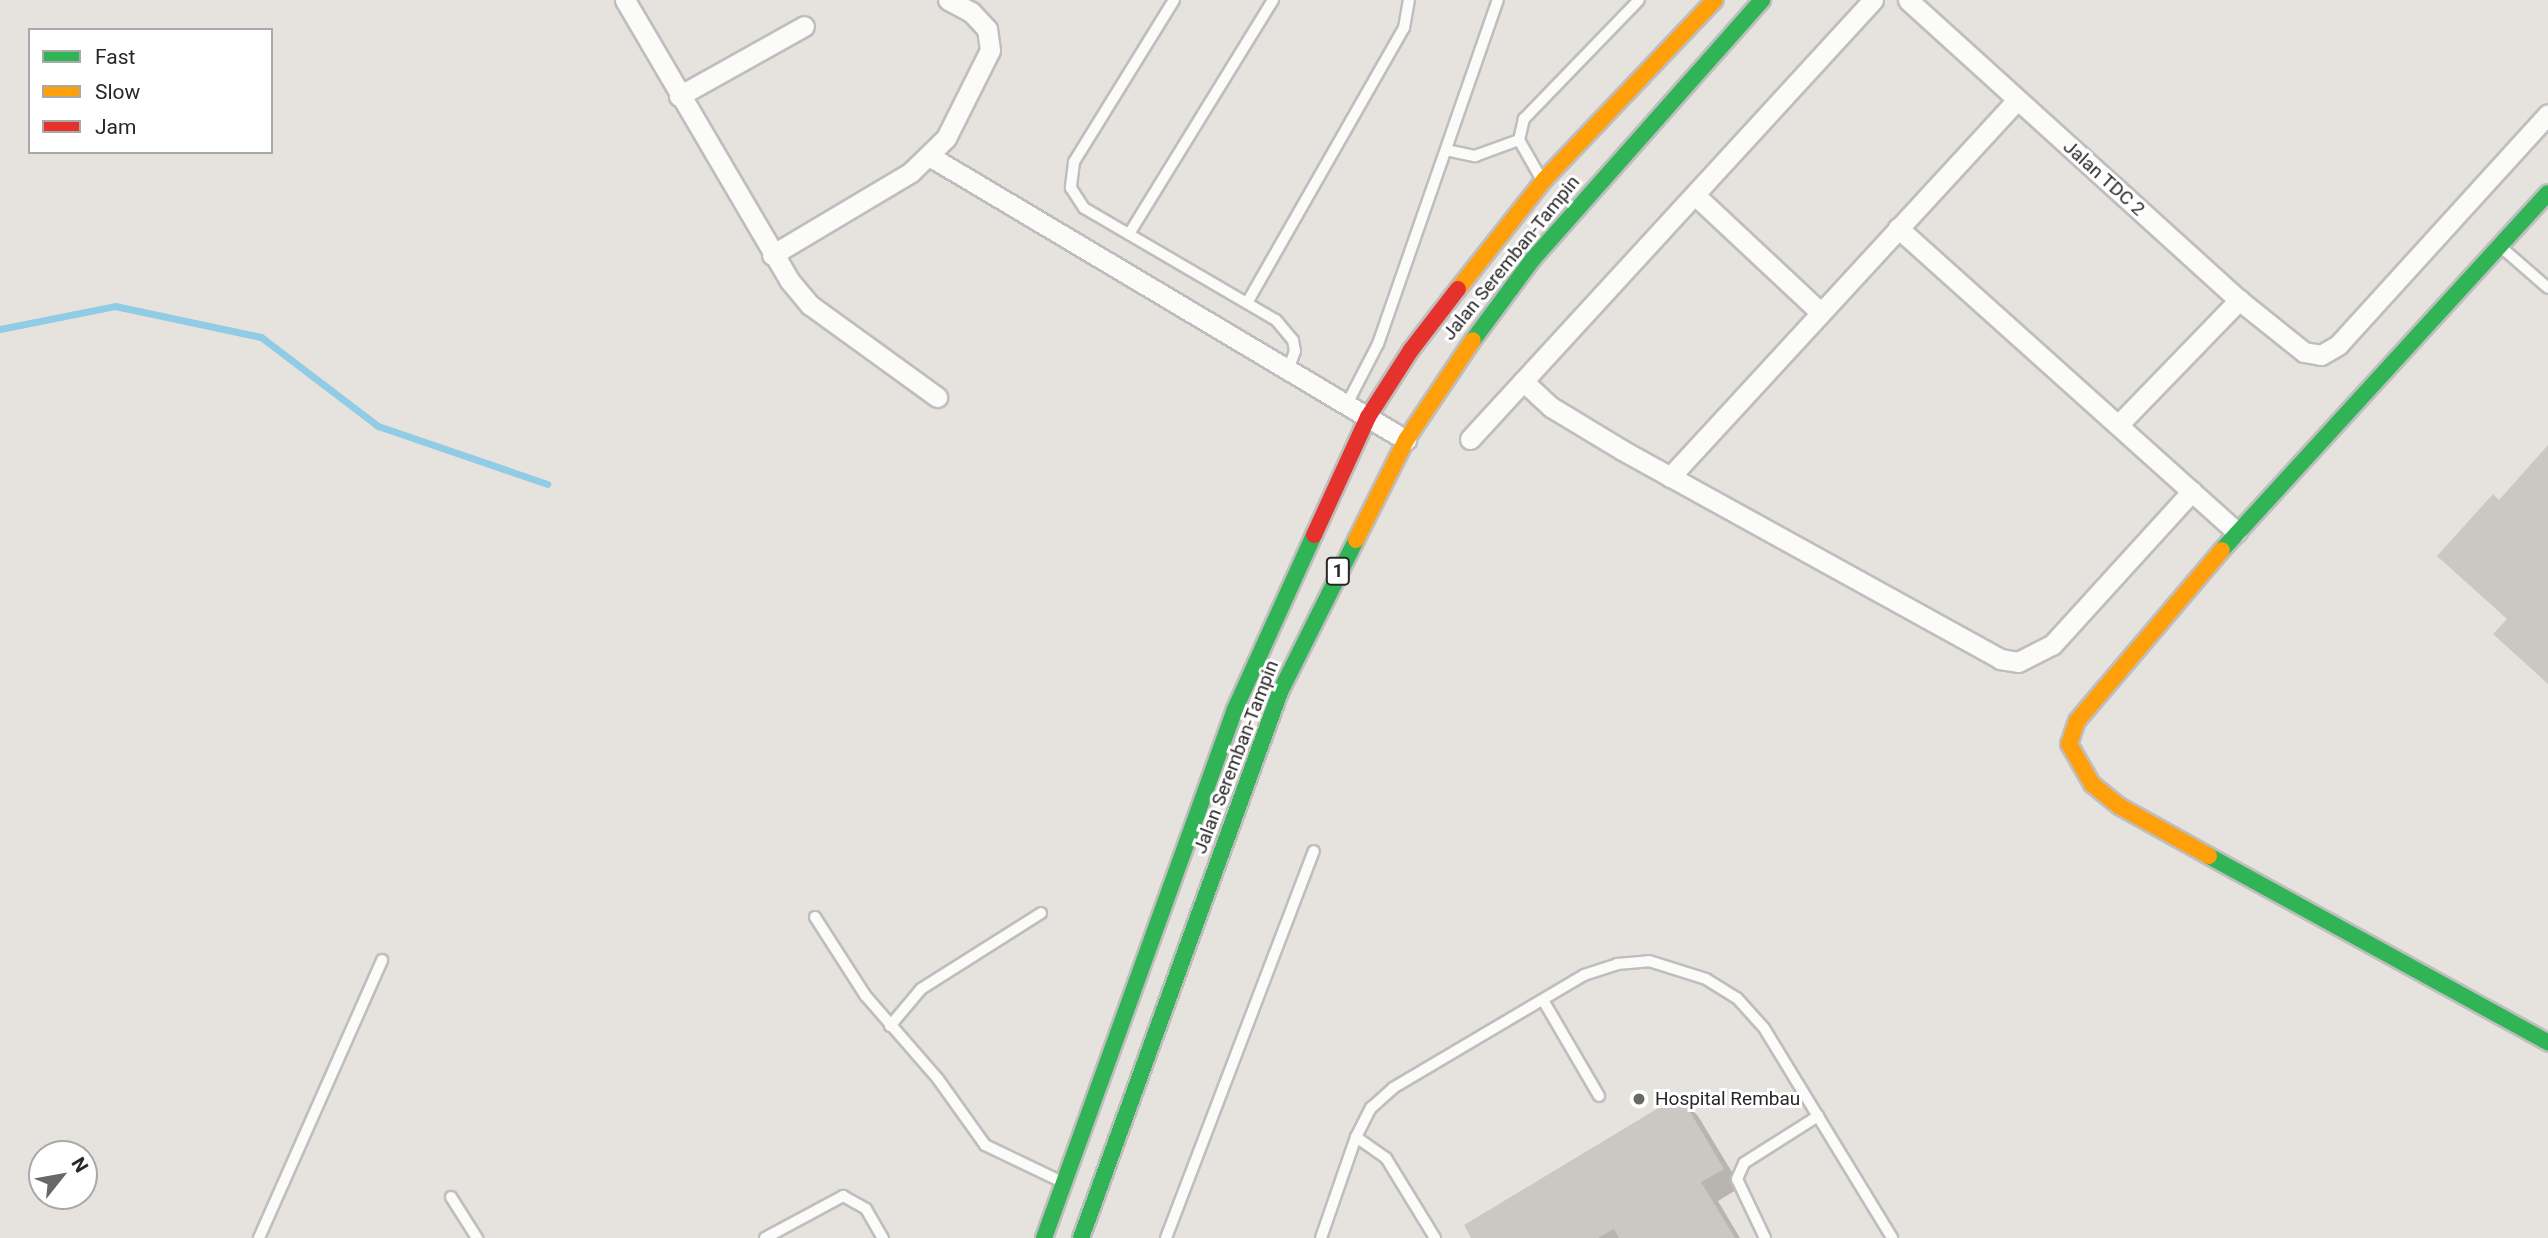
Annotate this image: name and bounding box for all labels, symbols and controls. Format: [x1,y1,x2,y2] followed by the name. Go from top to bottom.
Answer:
[28,28,273,154] legend
[95,45,135,69] text: Fast
[95,80,140,104] text: Slow
[95,115,136,139] text: Jam
[2058,135,2150,221] street label: Jalan TDC 2
[1438,171,1584,345] street label: Jalan Seremban-Tampin
[1326,556,1350,586] road number: 1
[1189,657,1283,857] street label: Jalan Seremban-Tampin
[1655,1088,1800,1110] place label: Hospital Rembau
[1629,1089,1649,1109] marker: Hospital Rembau
[28,1140,98,1210] north arrow
[66,1153,93,1177] text: N

